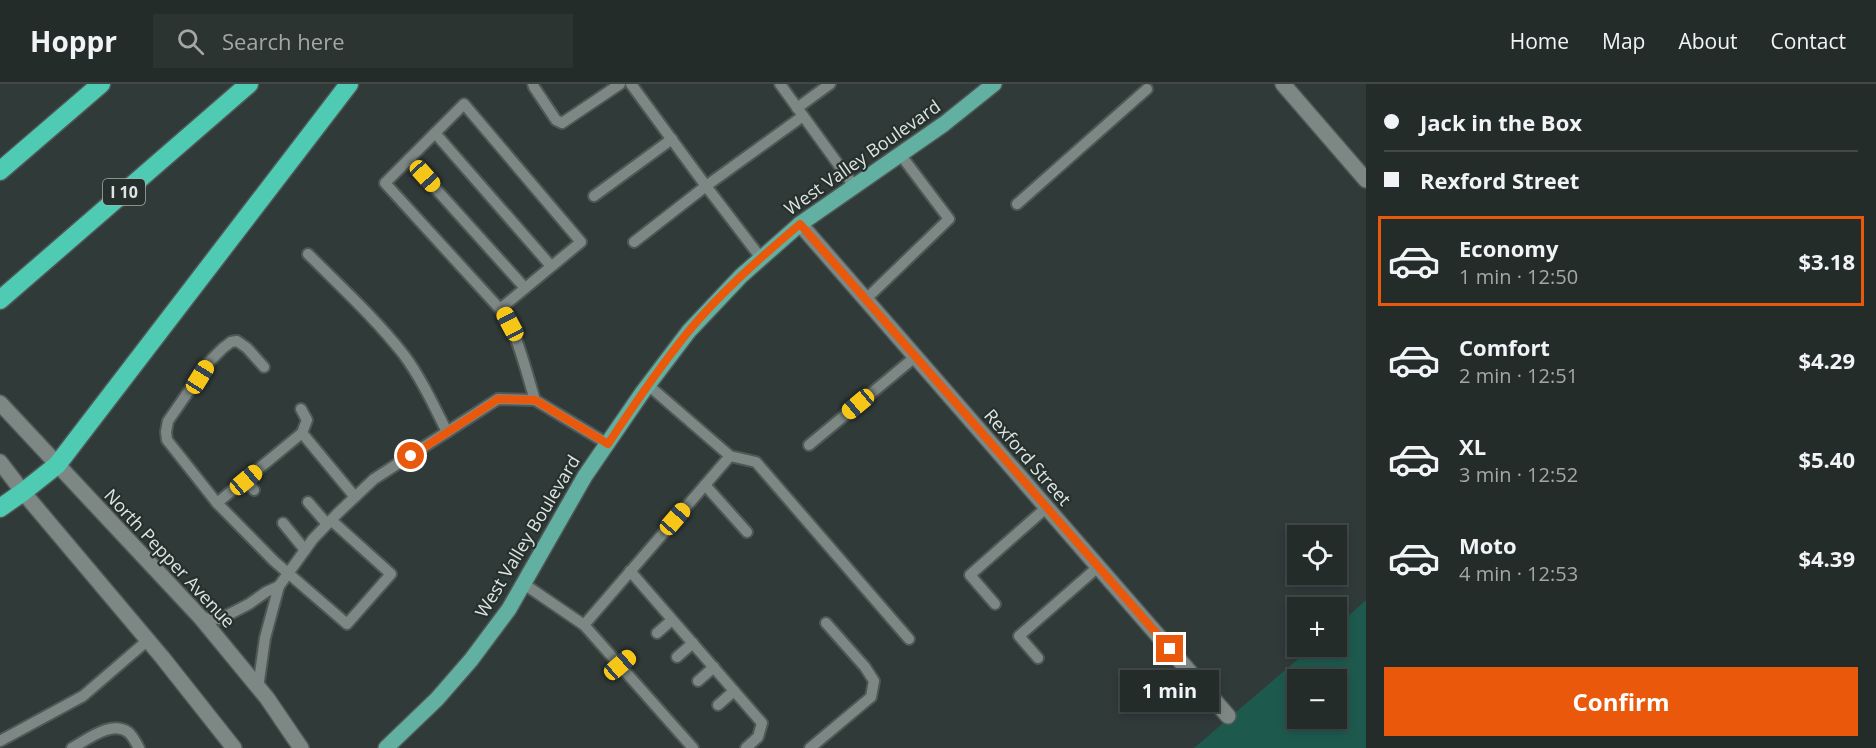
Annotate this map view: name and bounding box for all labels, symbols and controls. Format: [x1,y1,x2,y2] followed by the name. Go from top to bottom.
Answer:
[153,14,573,68] search box
[30,22,117,60] text: Hoppr
[174,25,207,58] icon: search
[222,26,345,56] text: Search here
[1510,27,1569,55] text: Home
[1602,27,1645,55] text: Map
[1678,27,1738,55] text: About
[1771,27,1846,55] text: Contact
[779,94,945,220] street label: West Valley Boulevard
[1420,107,1582,137] text: Jack in the Box
[406,157,444,195] car
[1420,165,1579,195] text: Rexford Street
[103,179,145,205] road number: I 10
[1459,233,1558,263] text: Economy
[1387,234,1441,288] icon: car
[1798,246,1855,276] text: $3.18
[1459,263,1578,290] text: 1 min · 12:50
[494,304,526,344] car
[1459,332,1550,362] text: Comfort
[1387,333,1441,387] icon: car
[1798,345,1855,375] text: $4.29
[183,357,217,397] car
[1459,362,1578,389] text: 2 min · 12:51
[838,386,878,422] car
[979,404,1077,510] street label: Rexford Street
[1459,431,1486,461] text: XL
[1387,432,1441,486] icon: car
[397,442,424,469] route start
[1798,444,1855,474] text: $5.40
[469,450,585,622] street label: West Valley Boulevard
[1459,461,1578,488] text: 3 min · 12:52
[226,462,266,498] car
[99,483,241,633] street label: North Pepper Avenue
[656,500,694,538] car
[1287,525,1347,729] map controls
[1287,525,1347,585] button: locate
[1459,530,1517,560] text: Moto
[1387,531,1441,585] icon: car
[1798,543,1855,573] text: $4.39
[1459,560,1578,587] text: 4 min · 12:53
[1287,597,1347,657] button: +
[1156,635,1183,662] route end
[601,646,639,684] car
[1384,667,1858,736] button: Confirm
[1287,669,1347,729] button: −
[1120,670,1220,712] callout: 1 min
[1142,677,1197,704] text: 1 min

